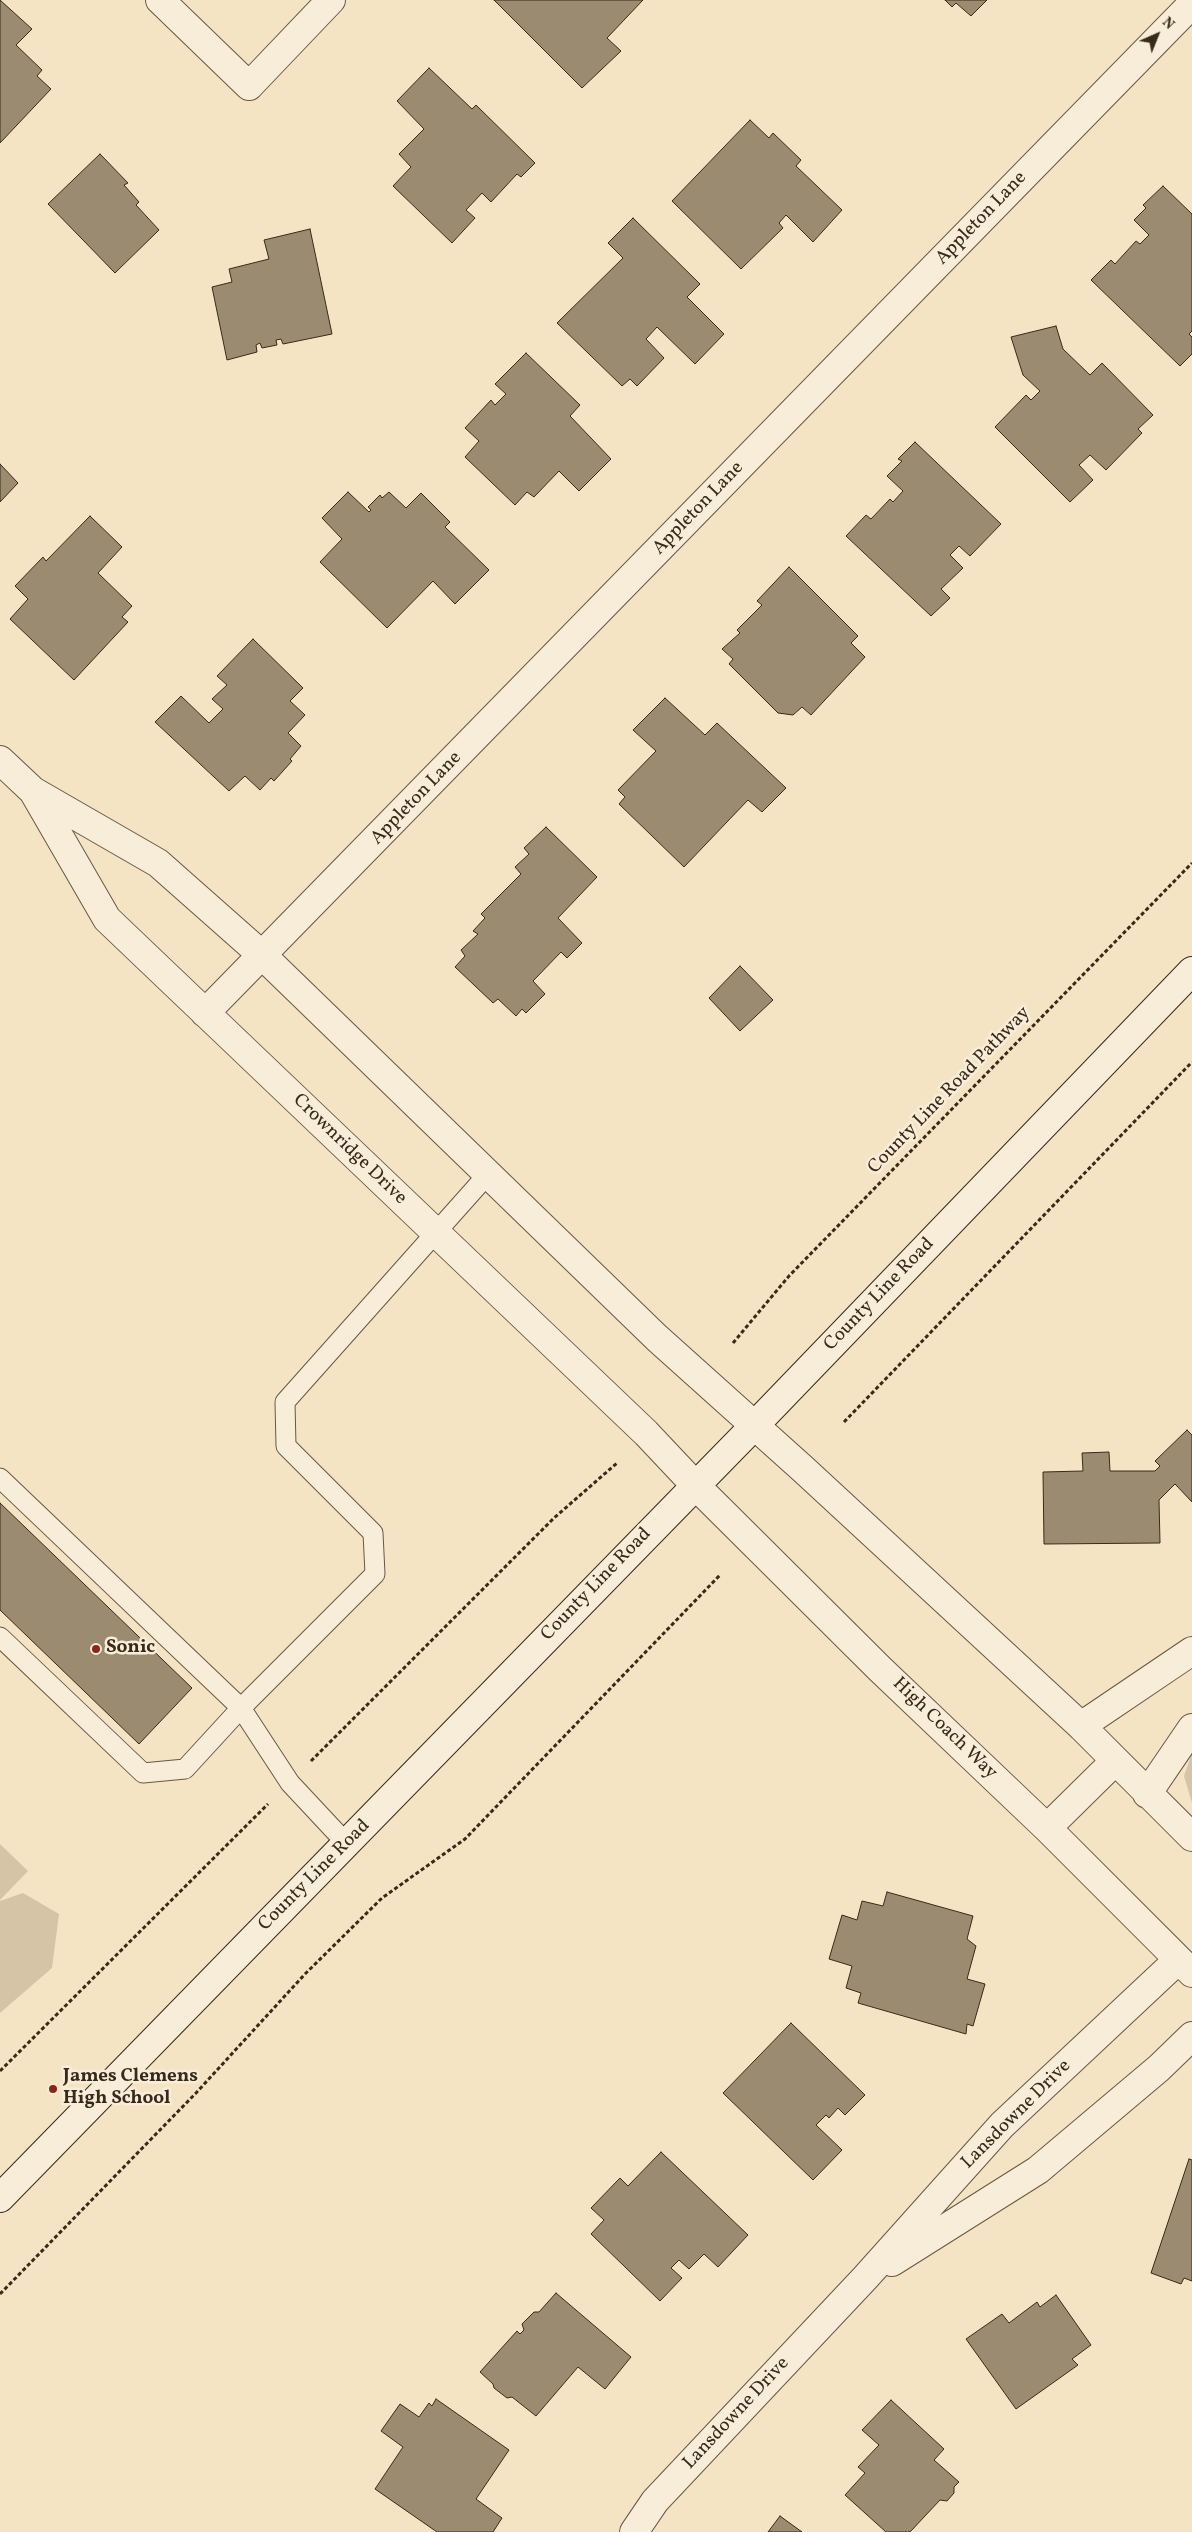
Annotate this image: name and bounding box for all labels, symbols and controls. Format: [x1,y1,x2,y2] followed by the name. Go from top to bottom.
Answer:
[1132,10,1182,60] north arrow
[1158,13,1178,34] text: N
[932,168,1032,270] street label: Appleton Lane
[649,458,749,560] street label: Appleton Lane
[367,748,467,850] street label: Appleton Lane
[864,1003,1036,1179] street label: County Line Road Pathway
[287,1090,411,1210] street label: Crownridge Drive
[820,1234,940,1356] street label: County Line Road
[537,1524,657,1646] street label: County Line Road
[106,1638,155,1660] place label: Sonic
[90,1643,102,1655] marker: Sonic
[887,1673,1001,1785] street label: High Coach Way
[254,1815,376,1937] street label: County Line Road
[958,2056,1076,2174] street label: Lansdowne Drive
[63,2067,198,2111] place label: James Clemens High School
[47,2083,59,2095] marker: James Clemens High School
[679,2353,795,2475] street label: Lansdowne Drive

